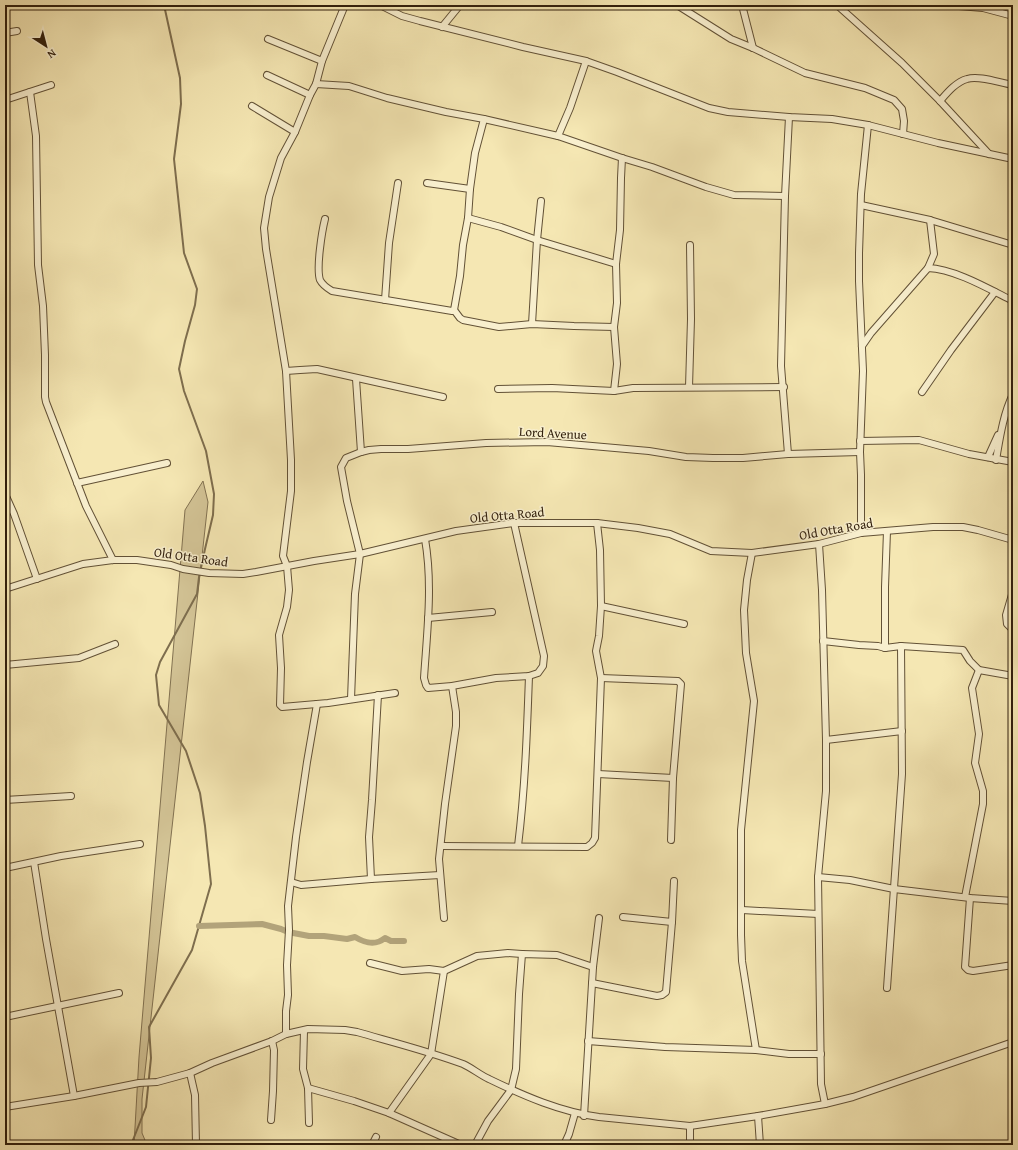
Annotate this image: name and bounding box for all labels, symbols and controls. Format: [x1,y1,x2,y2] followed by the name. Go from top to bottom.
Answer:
[26,26,66,66] north arrow
[44,45,60,63] text: N
[519,422,587,444] street label: Lord Avenue
[469,502,545,528] street label: Old Otta Road
[798,513,874,545] street label: Old Otta Road
[153,542,229,572] street label: Old Otta Road

